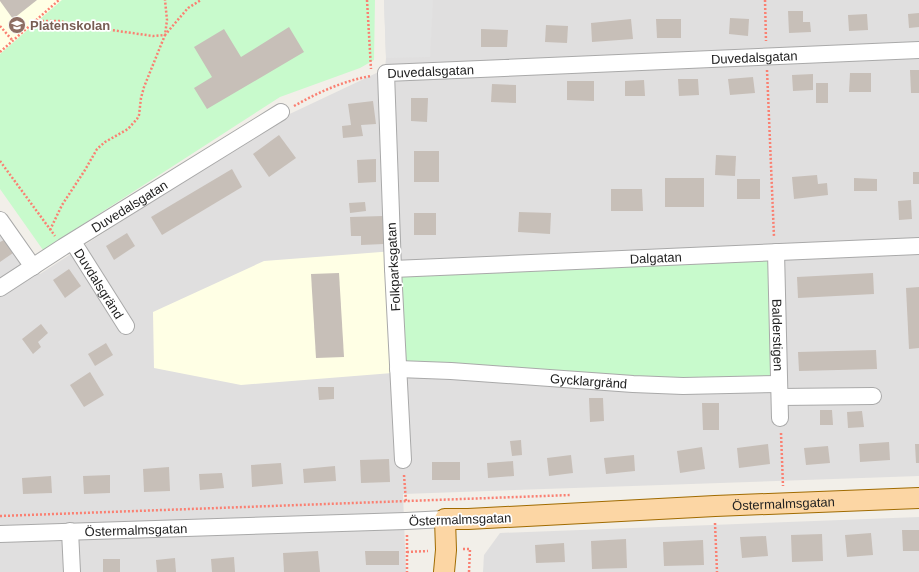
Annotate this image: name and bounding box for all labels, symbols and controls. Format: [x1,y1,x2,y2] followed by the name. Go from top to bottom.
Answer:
[7,15,27,35] school or university icon: Platenskolan
[30,18,110,33] place label: Platenskolan
[711,48,798,67] street label: Duvedalsgatan
[387,62,474,81] street label: Duvedalsgatan
[89,177,170,236] street label: Duvedalsgatan
[384,222,403,312] street label: Folkparksgatan
[71,246,126,322] street label: Duvdalsgränd
[629,249,682,267] street label: Dalgatan
[769,299,786,371] street label: Balderstigen
[549,371,628,392] street label: Gycklargränd
[732,494,835,513] street label: Östermalmsgatan
[408,510,512,529] street label: Östermalmsgatan
[84,521,188,539] street label: Östermalmsgatan

